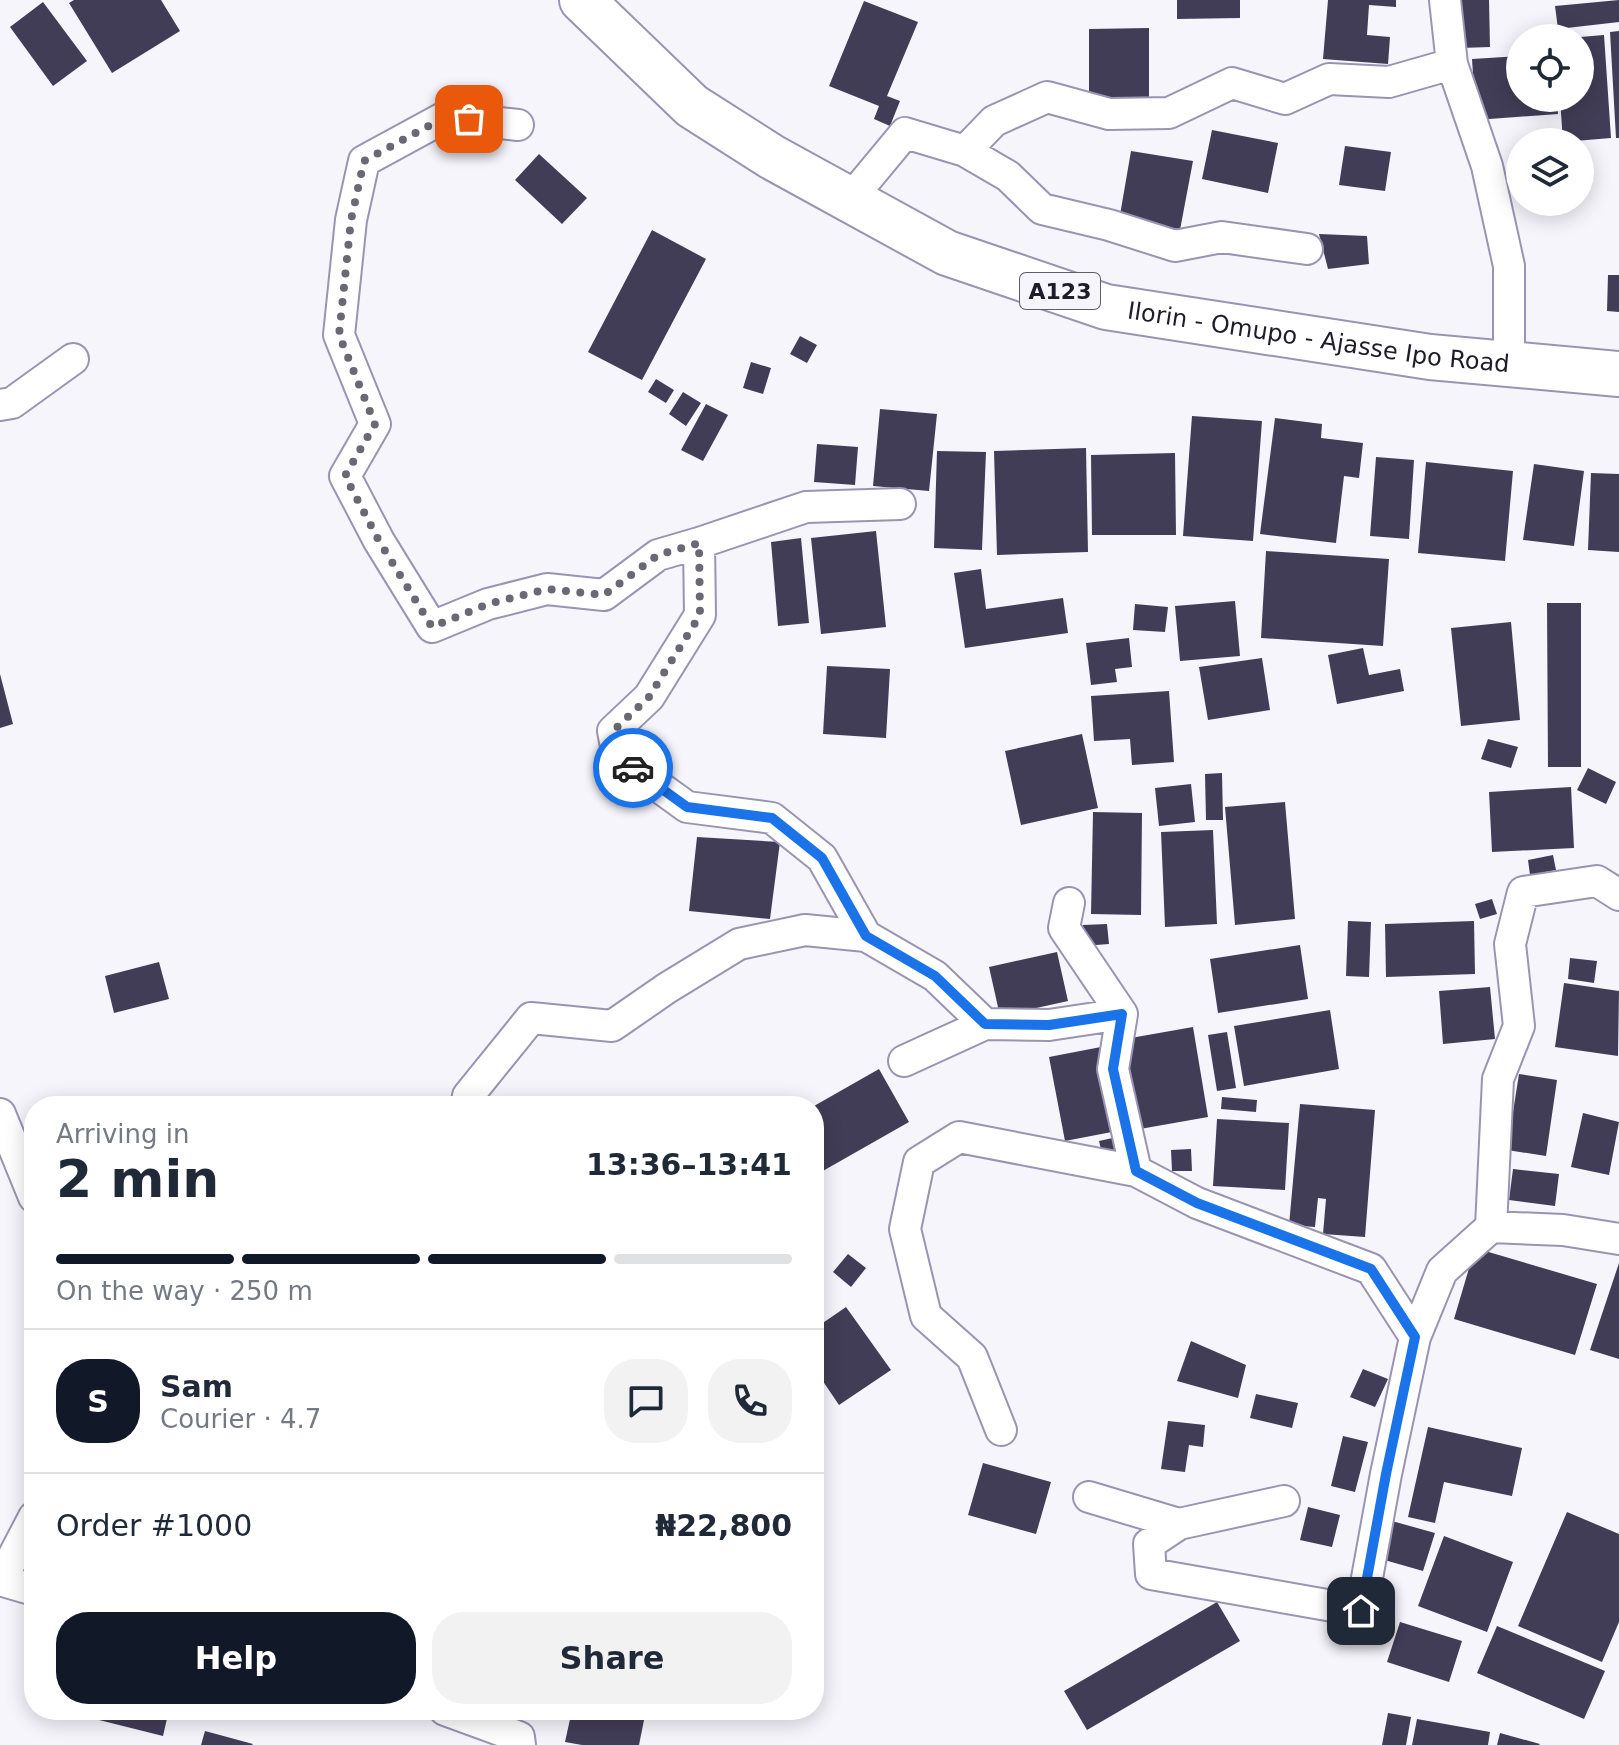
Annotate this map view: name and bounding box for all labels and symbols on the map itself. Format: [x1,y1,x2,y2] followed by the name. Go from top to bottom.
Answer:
[435,85,503,153] pin
[1020,273,1100,309] road number: A123
[1126,297,1511,378] street label: Ilorin - Omupo - Ajasse Ipo Road
[593,728,673,808] courier
[1327,1577,1395,1645] pin

